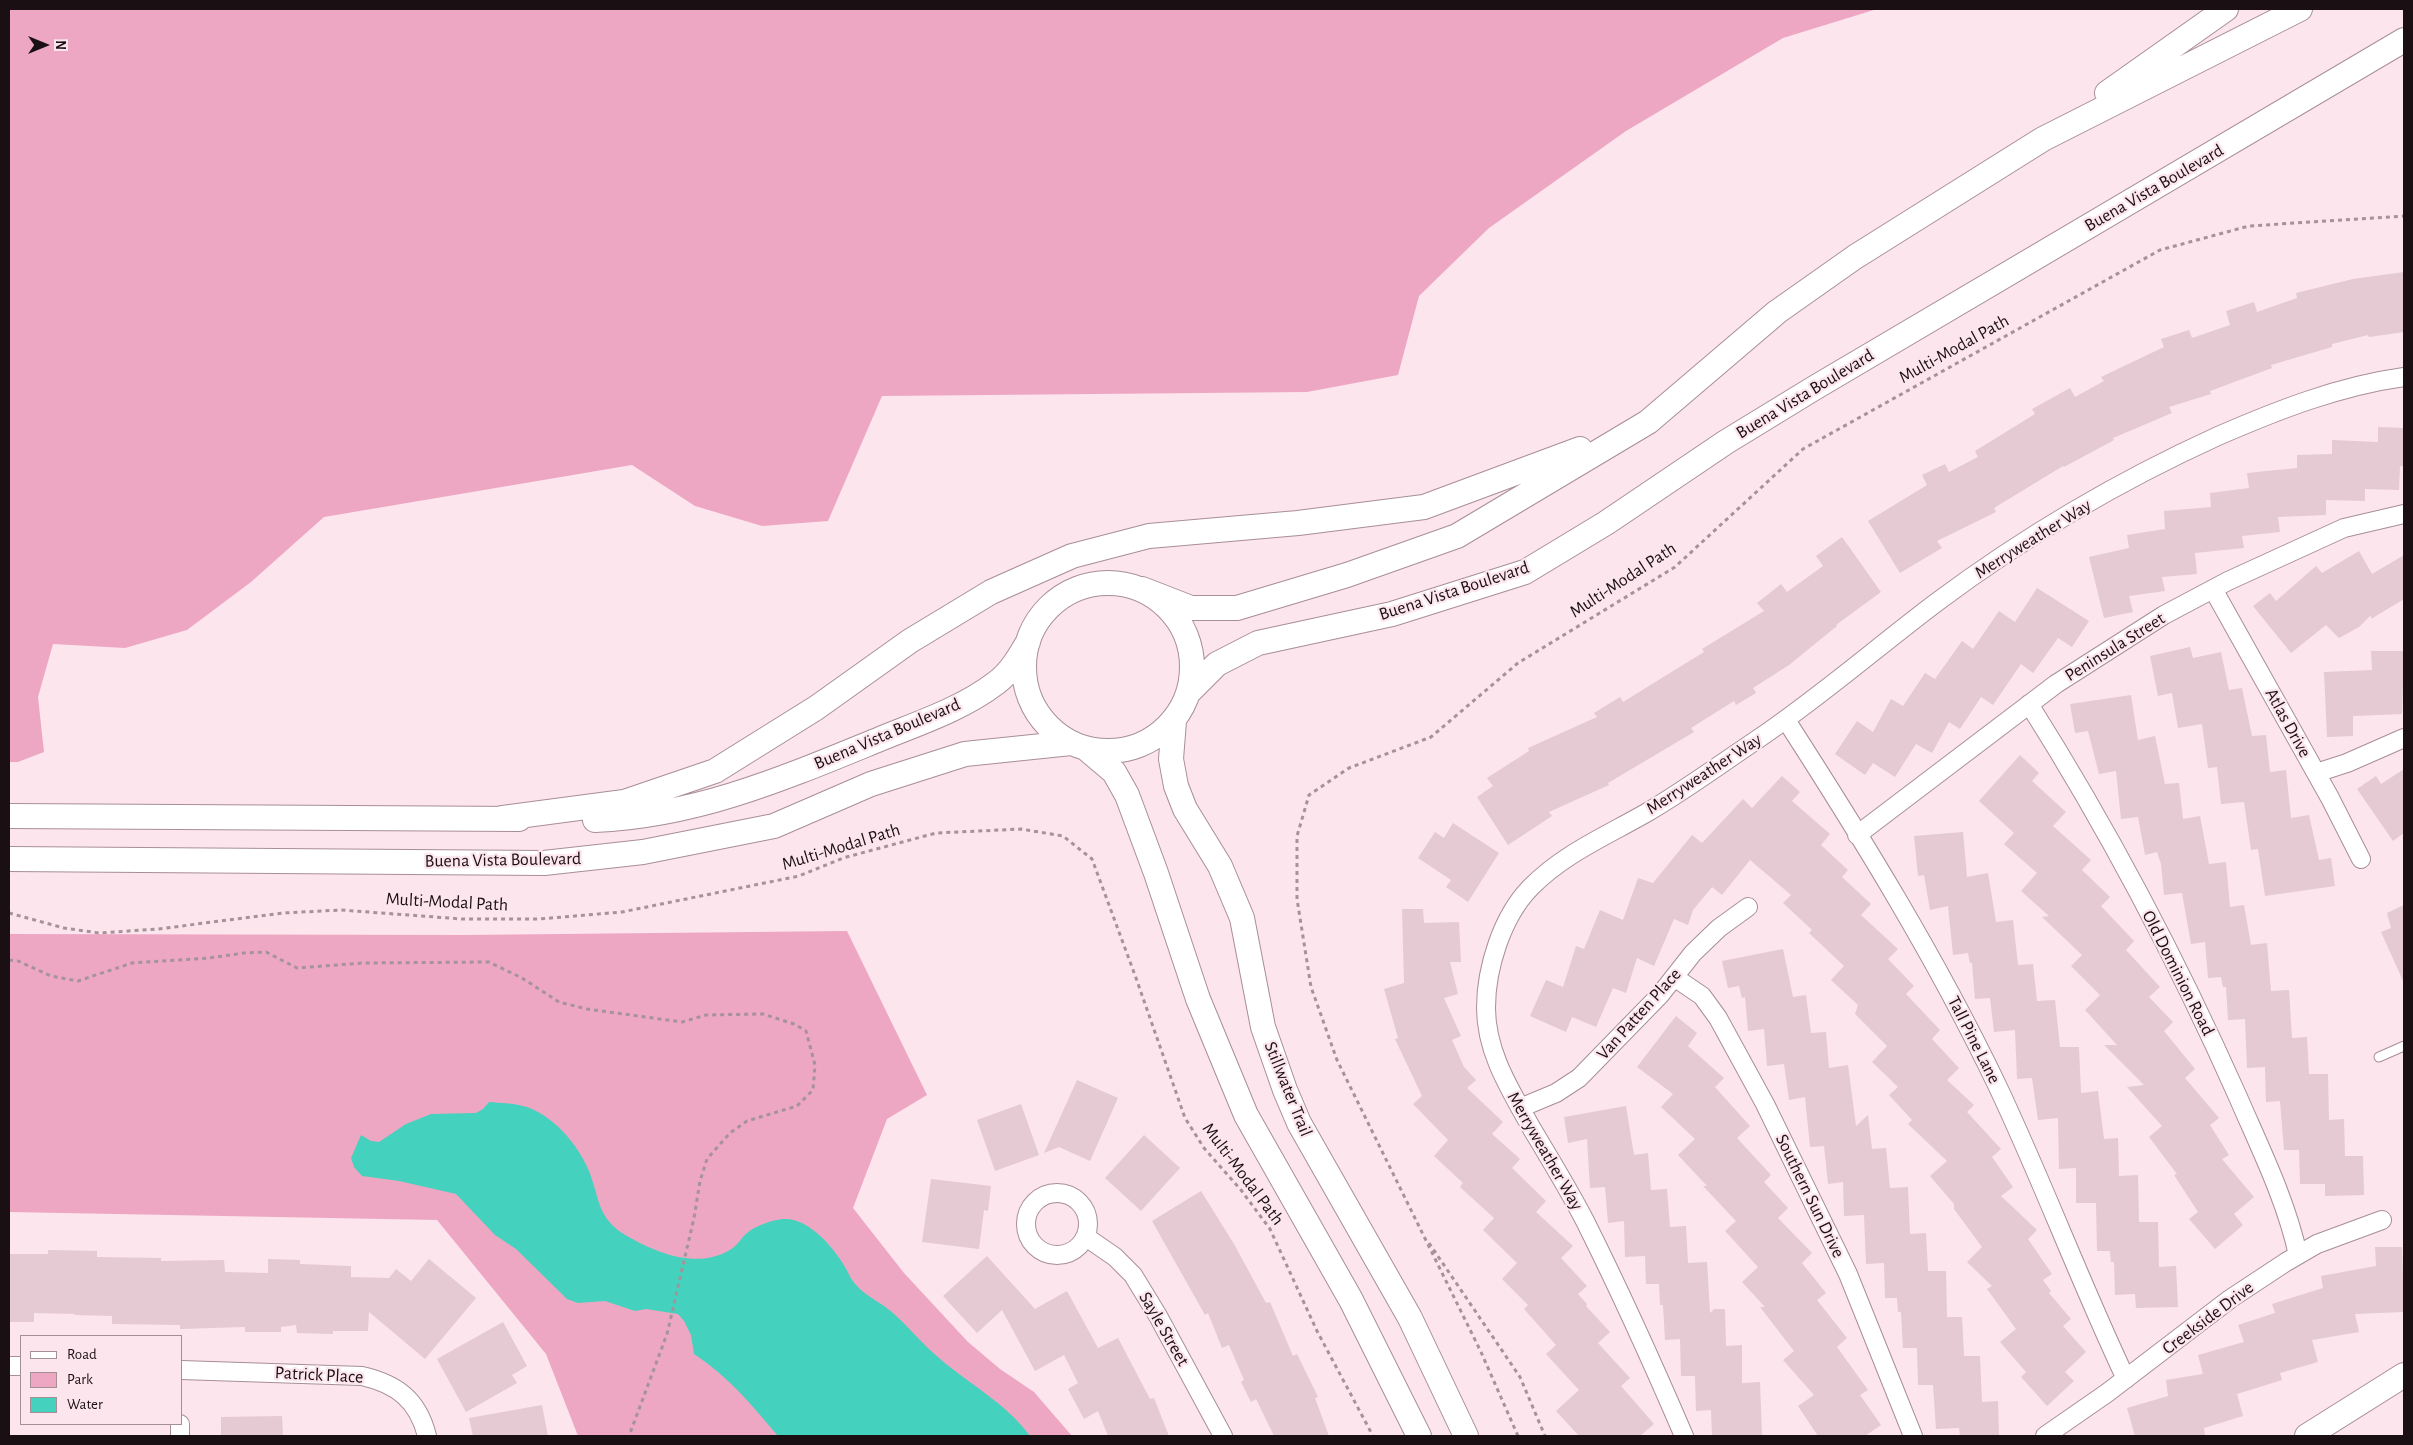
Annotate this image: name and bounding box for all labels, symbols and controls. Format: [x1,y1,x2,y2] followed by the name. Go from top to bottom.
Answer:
[20,20,70,70] north arrow
[53,40,67,50] text: N
[2081,139,2227,237] street label: Buena Vista Boulevard
[1895,310,2013,388] street label: Multi-Modal Path
[1732,344,1878,444] street label: Buena Vista Boulevard
[1971,495,2095,583] street label: Merryweather Way
[1566,538,1680,622] street label: Multi-Modal Path
[1376,557,1532,625] street label: Buena Vista Boulevard
[2061,608,2169,686] street label: Peninsula Street
[2260,685,2316,761] street label: Atlas Drive
[811,693,963,775] street label: Buena Vista Boulevard
[1642,729,1766,819] street label: Merryweather Way
[779,819,903,875] street label: Multi-Modal Path
[424,848,582,872] street label: Buena Vista Boulevard
[385,888,509,916] street label: Multi-Modal Path
[2137,907,2219,1039] street label: Old Dominion Road
[1592,964,1686,1064] street label: Van Patten Place
[1943,993,2005,1087] street label: Tall Pine Lane
[1259,1038,1317,1140] street label: Stillwater Trail
[1502,1088,1588,1214] street label: Merryweather Way
[1197,1119,1289,1229] street label: Multi-Modal Path
[1771,1131,1849,1261] street label: Southern Sun Drive
[2158,1277,2258,1359] street label: Creekside Drive
[1134,1288,1194,1370] street label: Sayle Street
[20,1335,182,1425] legend
[67,1347,97,1362] text: Road
[274,1362,364,1388] street label: Patrick Place
[67,1372,93,1387] text: Park
[67,1397,103,1412] text: Water

